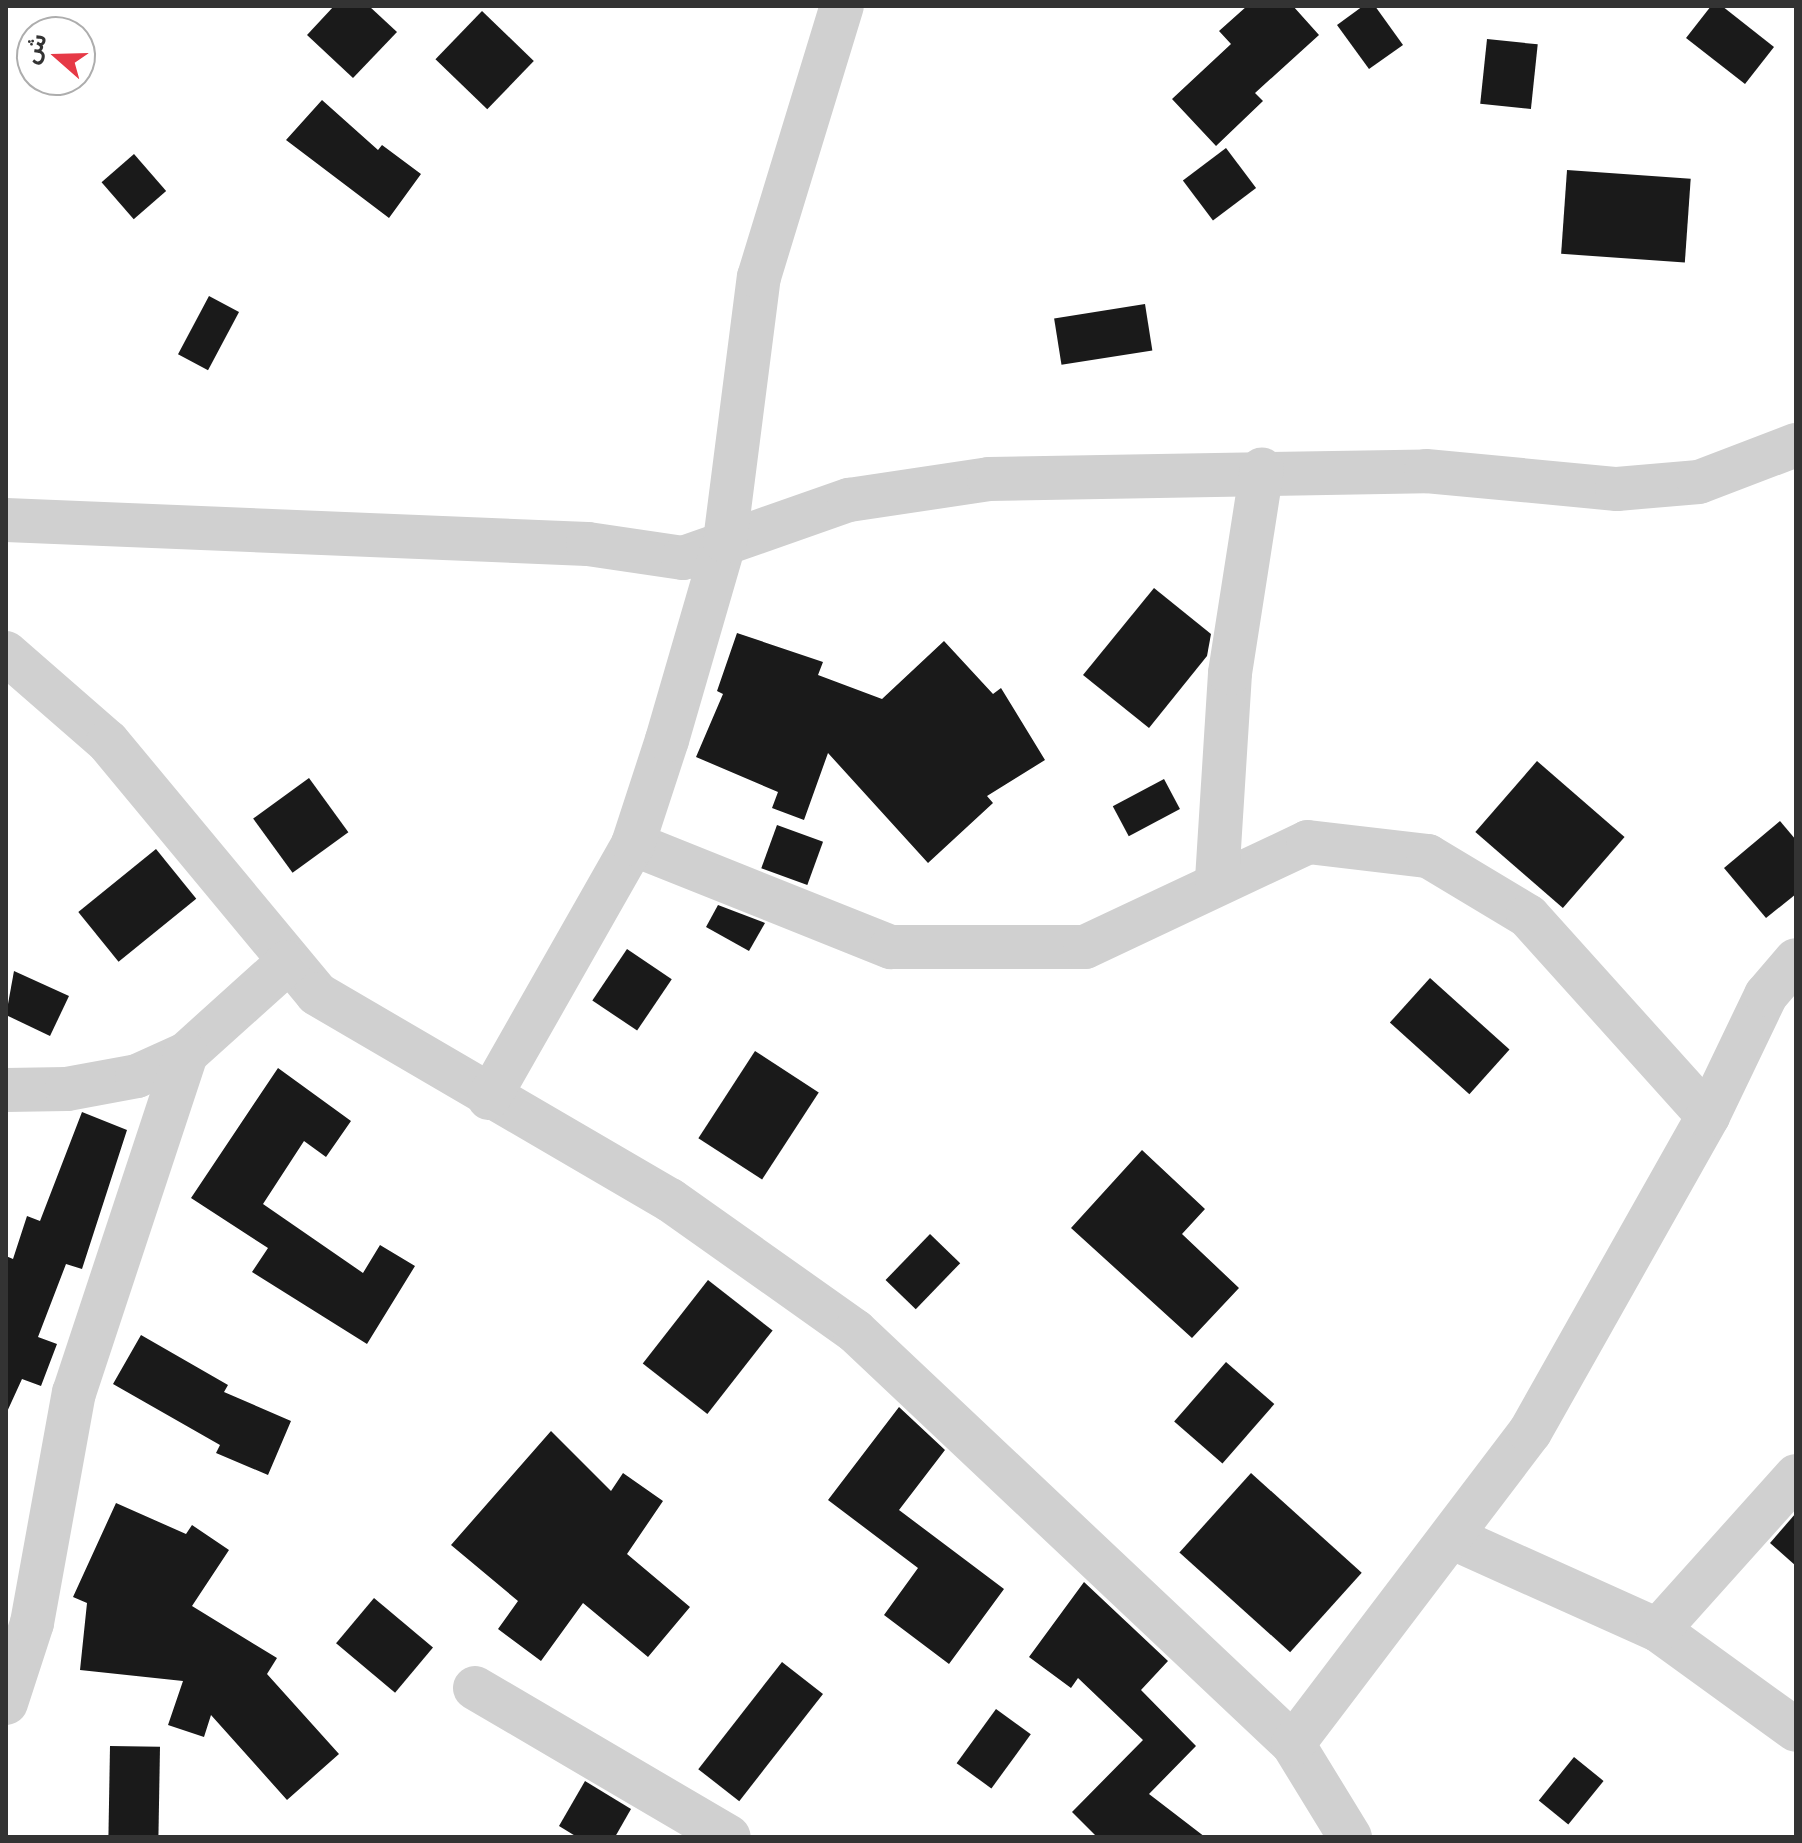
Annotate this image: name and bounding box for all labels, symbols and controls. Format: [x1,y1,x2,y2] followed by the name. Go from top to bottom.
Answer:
[16,16,96,96] north arrow
[16,29,55,68] text: ش

